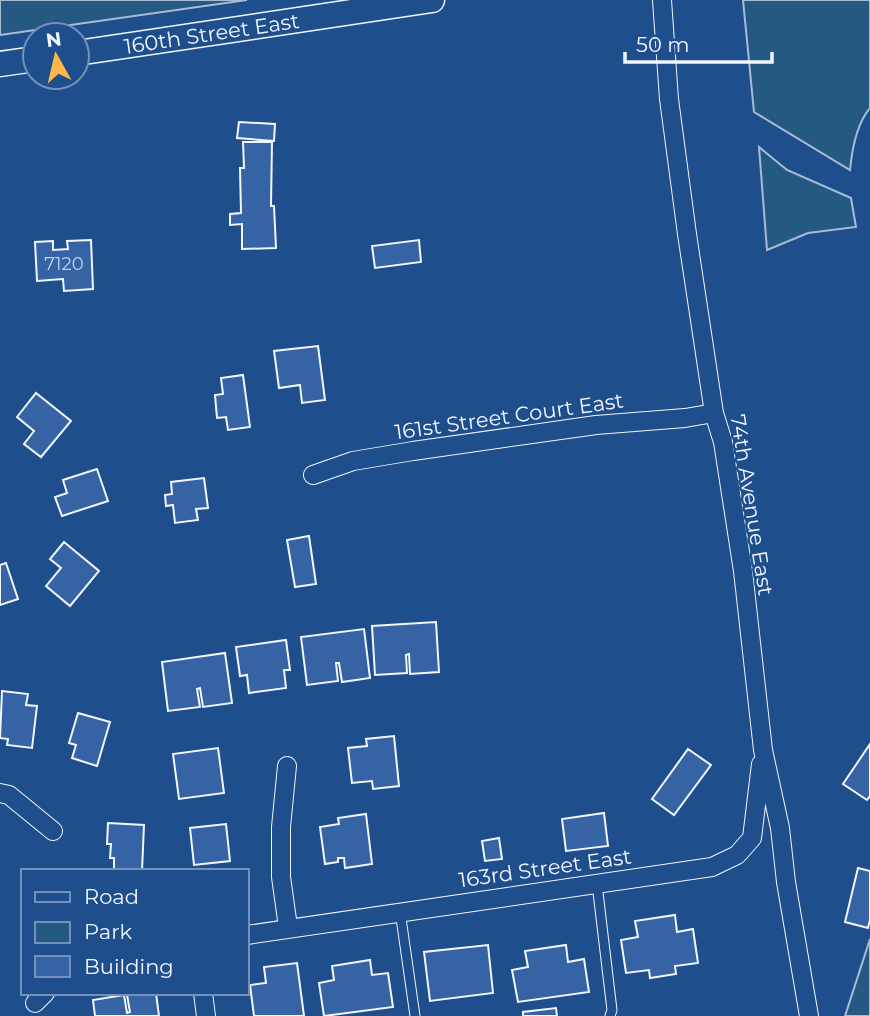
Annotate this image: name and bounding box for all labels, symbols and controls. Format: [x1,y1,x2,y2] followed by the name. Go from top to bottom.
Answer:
[122,7,301,58] street label: 160th Street East
[21,21,91,91] north arrow
[625,21,772,65] scale bar
[44,27,63,52] text: N
[636,32,690,57] text: 50 m
[44,253,84,275] house number: 7120
[393,388,625,444] street label: 161st Street Court East
[725,413,779,597] street label: 74th Avenue East
[457,844,633,892] street label: 163rd Street East
[21,869,248,995] legend
[84,884,139,909] text: Road
[84,919,132,944] text: Park
[84,954,174,979] text: Building

